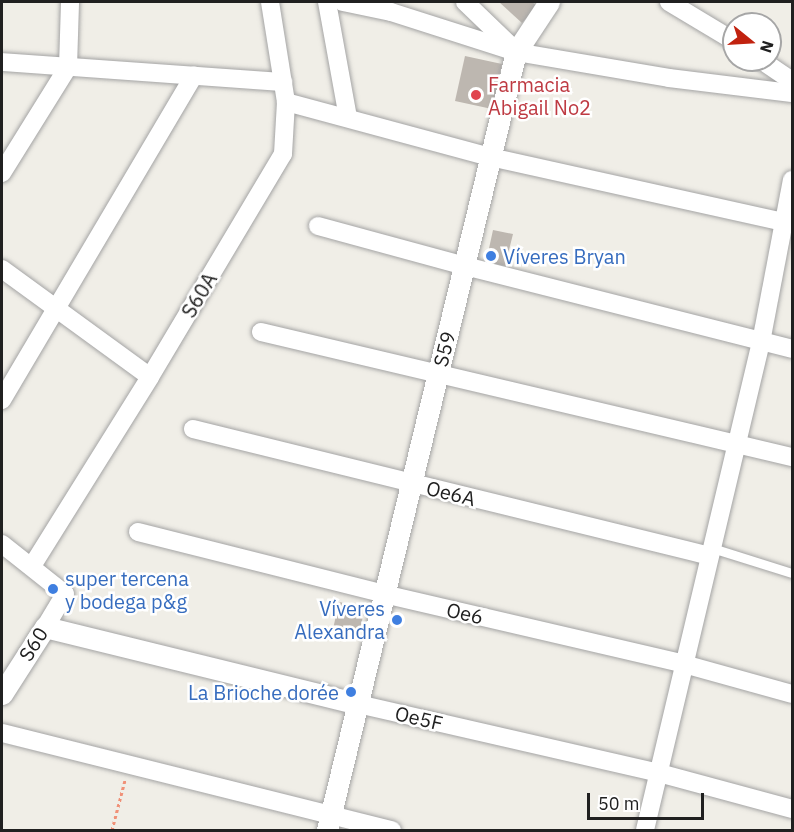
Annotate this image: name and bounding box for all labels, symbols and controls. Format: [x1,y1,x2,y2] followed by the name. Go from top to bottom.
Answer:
[722,12,782,72] north arrow
[756,38,779,56] text: N
[488,72,591,119] place label: Farmacia Abigail No2
[469,88,483,102] marker: Farmacia Abigail No2
[503,244,626,268] place label: Víveres Bryan
[484,249,498,263] marker: Víveres Bryan
[176,268,222,322] street label: S60A
[428,329,460,369] street label: S59
[424,475,478,511] street label: Oe6A
[65,566,189,613] place label: super tercena y bodega p&g
[46,582,60,596] marker: super tercena y bodega p&g
[294,596,385,643] place label: Víveres Alexandra
[444,597,486,629] street label: Oe6
[390,613,404,627] marker: Víveres Alexandra
[13,623,53,665] street label: S60
[188,680,339,704] place label: La Brioche dorée
[344,685,358,699] marker: La Brioche dorée
[393,701,445,735] street label: Oe5F
[590,781,707,819] scale bar
[598,792,640,815] text: 50 m

